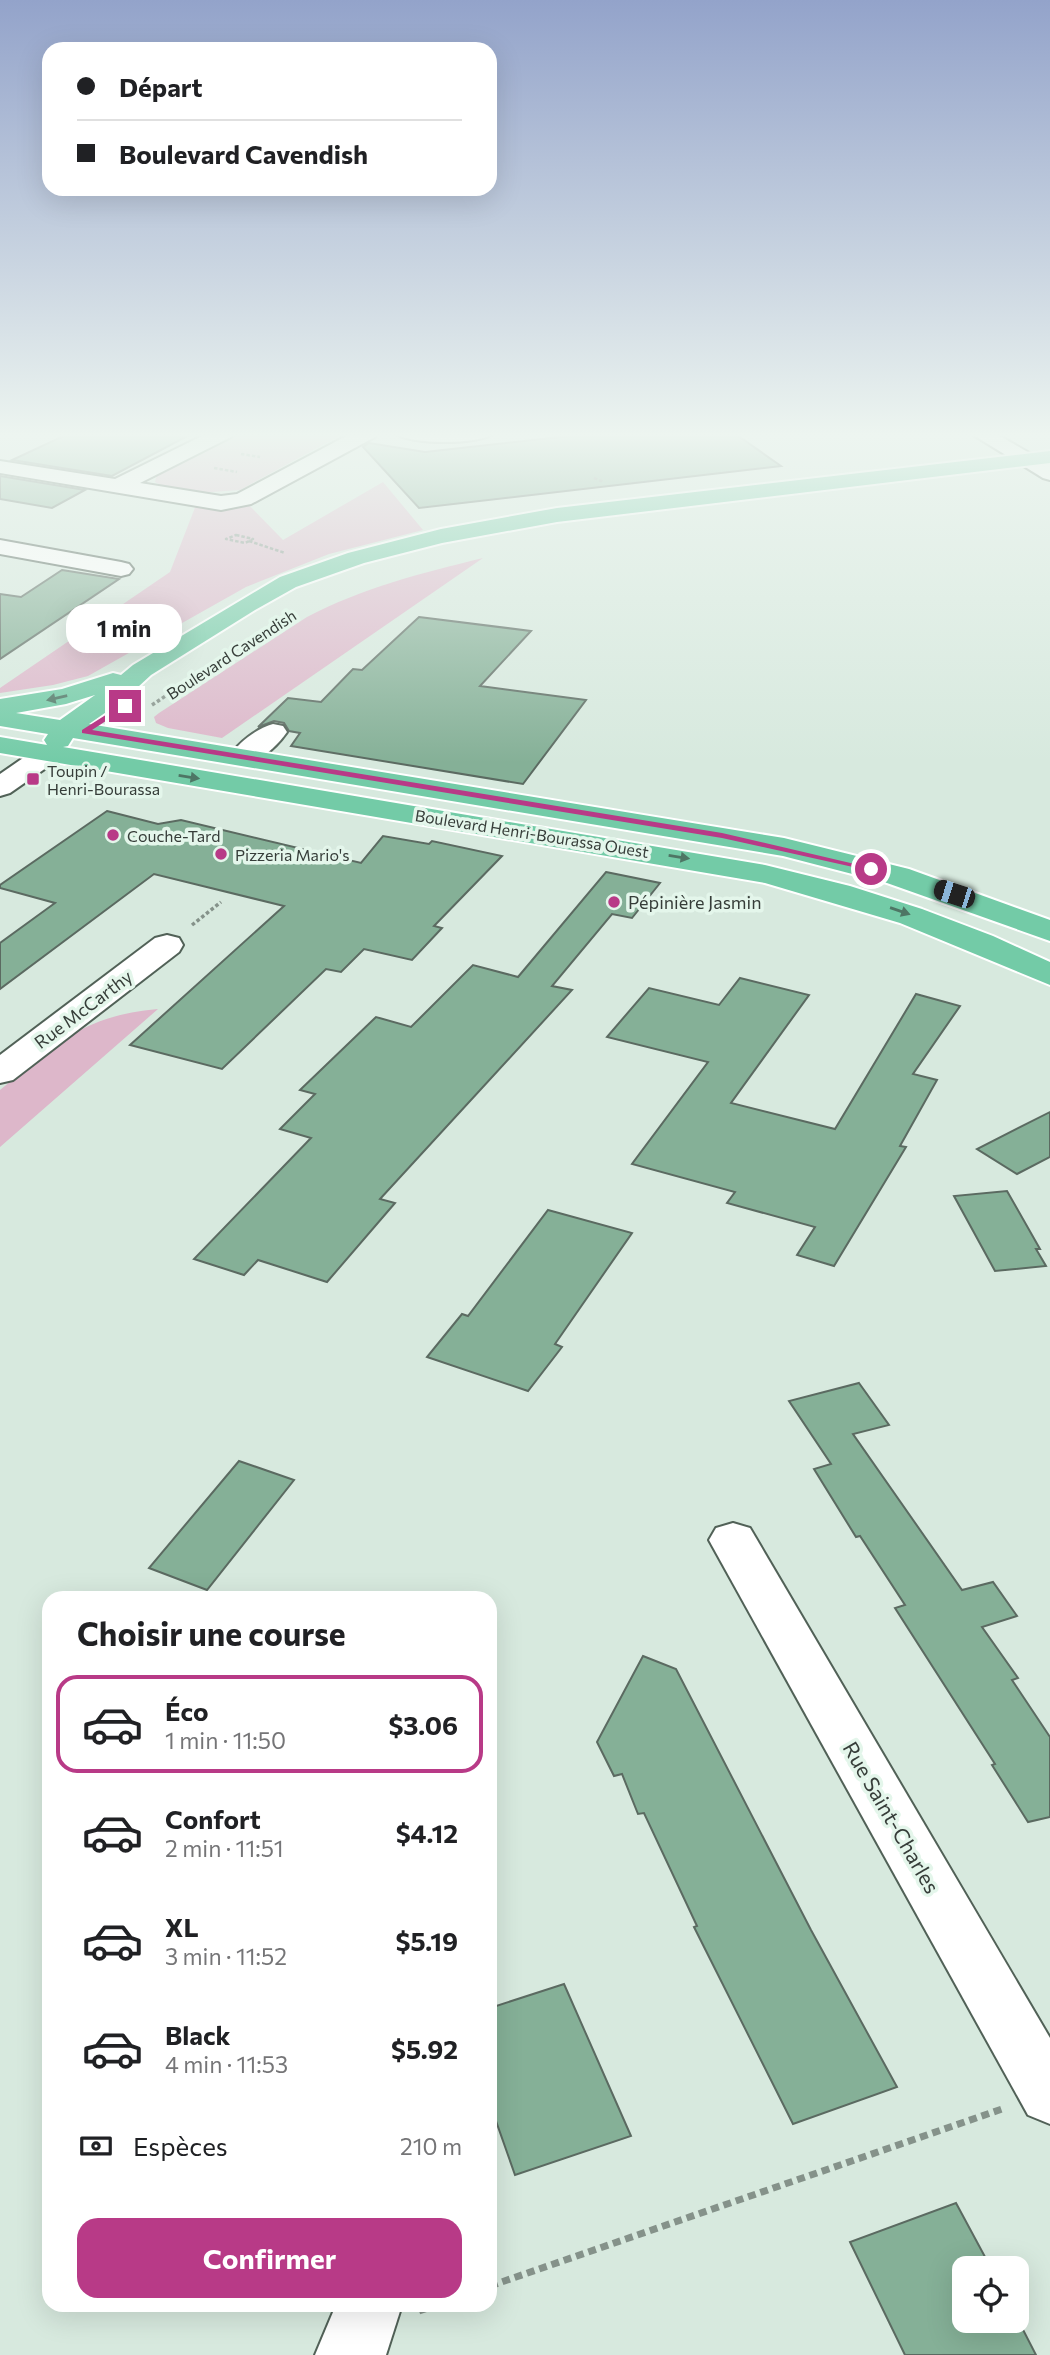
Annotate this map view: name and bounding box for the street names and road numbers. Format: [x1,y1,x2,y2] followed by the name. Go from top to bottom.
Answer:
[163,605,299,703] street label: Boulevard Cavendish
[414,805,651,861] street label: Boulevard Henri-Bourassa Ouest
[30,965,136,1053] street label: Rue McCarthy
[838,1737,946,1897] street label: Rue Saint-Charles

